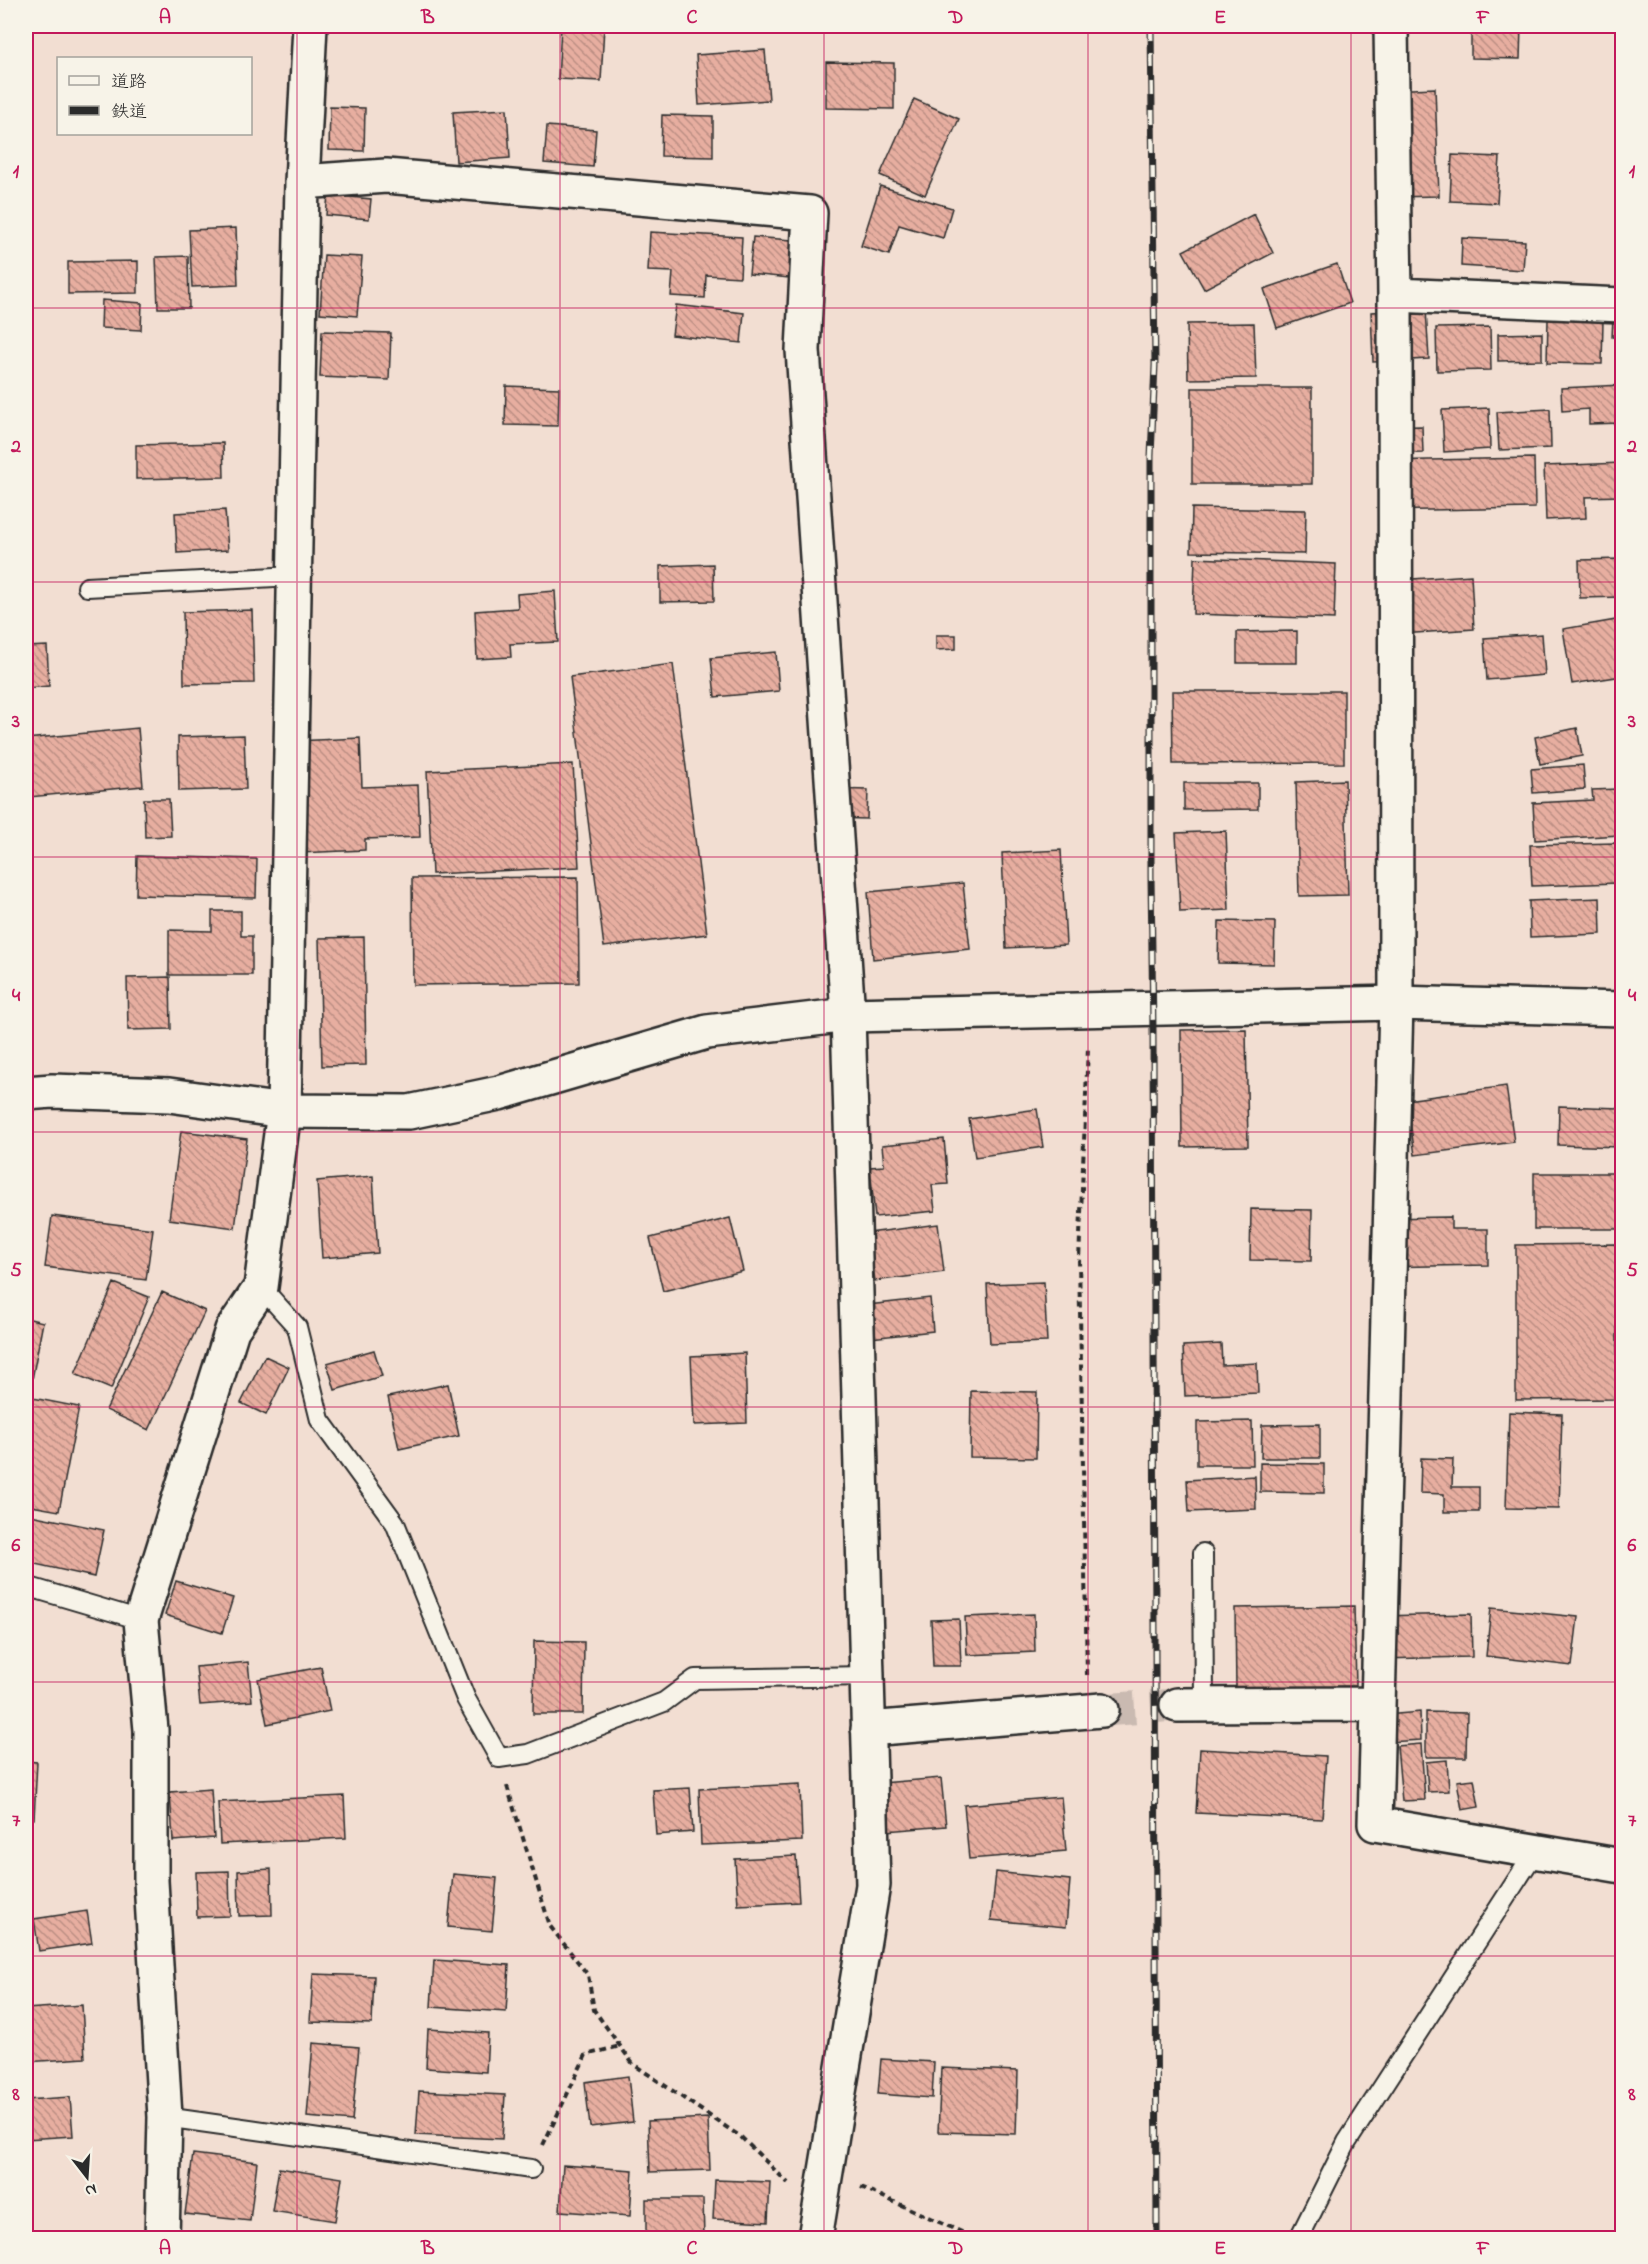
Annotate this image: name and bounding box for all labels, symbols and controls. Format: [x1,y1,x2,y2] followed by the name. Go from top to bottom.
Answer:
[159,4,171,33] text: A
[420,4,435,33] text: B
[687,4,698,33] text: C
[948,4,963,33] text: D
[1214,4,1226,33] text: E
[1476,4,1490,33] text: F
[57,57,252,135] legend
[111,70,147,96] text: 道路
[111,100,147,126] text: 鉄道
[13,158,20,187] text: 1
[1629,158,1636,187] text: 1
[10,433,21,462] text: 2
[1626,433,1637,462] text: 2
[11,708,20,737] text: 3
[1627,708,1636,737] text: 3
[12,982,21,1011] text: 4
[1628,982,1637,1011] text: 4
[10,1257,22,1286] text: 5
[1626,1257,1638,1286] text: 5
[12,1532,21,1561] text: 6
[1628,1532,1637,1561] text: 6
[12,1807,21,1836] text: 7
[1628,1807,1637,1836] text: 7
[11,2081,20,2110] text: 8
[1627,2081,1636,2110] text: 8
[57,2147,117,2207] north arrow
[82,2176,99,2203] text: N
[159,2235,171,2264] text: A
[420,2235,435,2264] text: B
[687,2235,698,2264] text: C
[948,2235,963,2264] text: D
[1214,2235,1226,2264] text: E
[1476,2235,1490,2264] text: F

